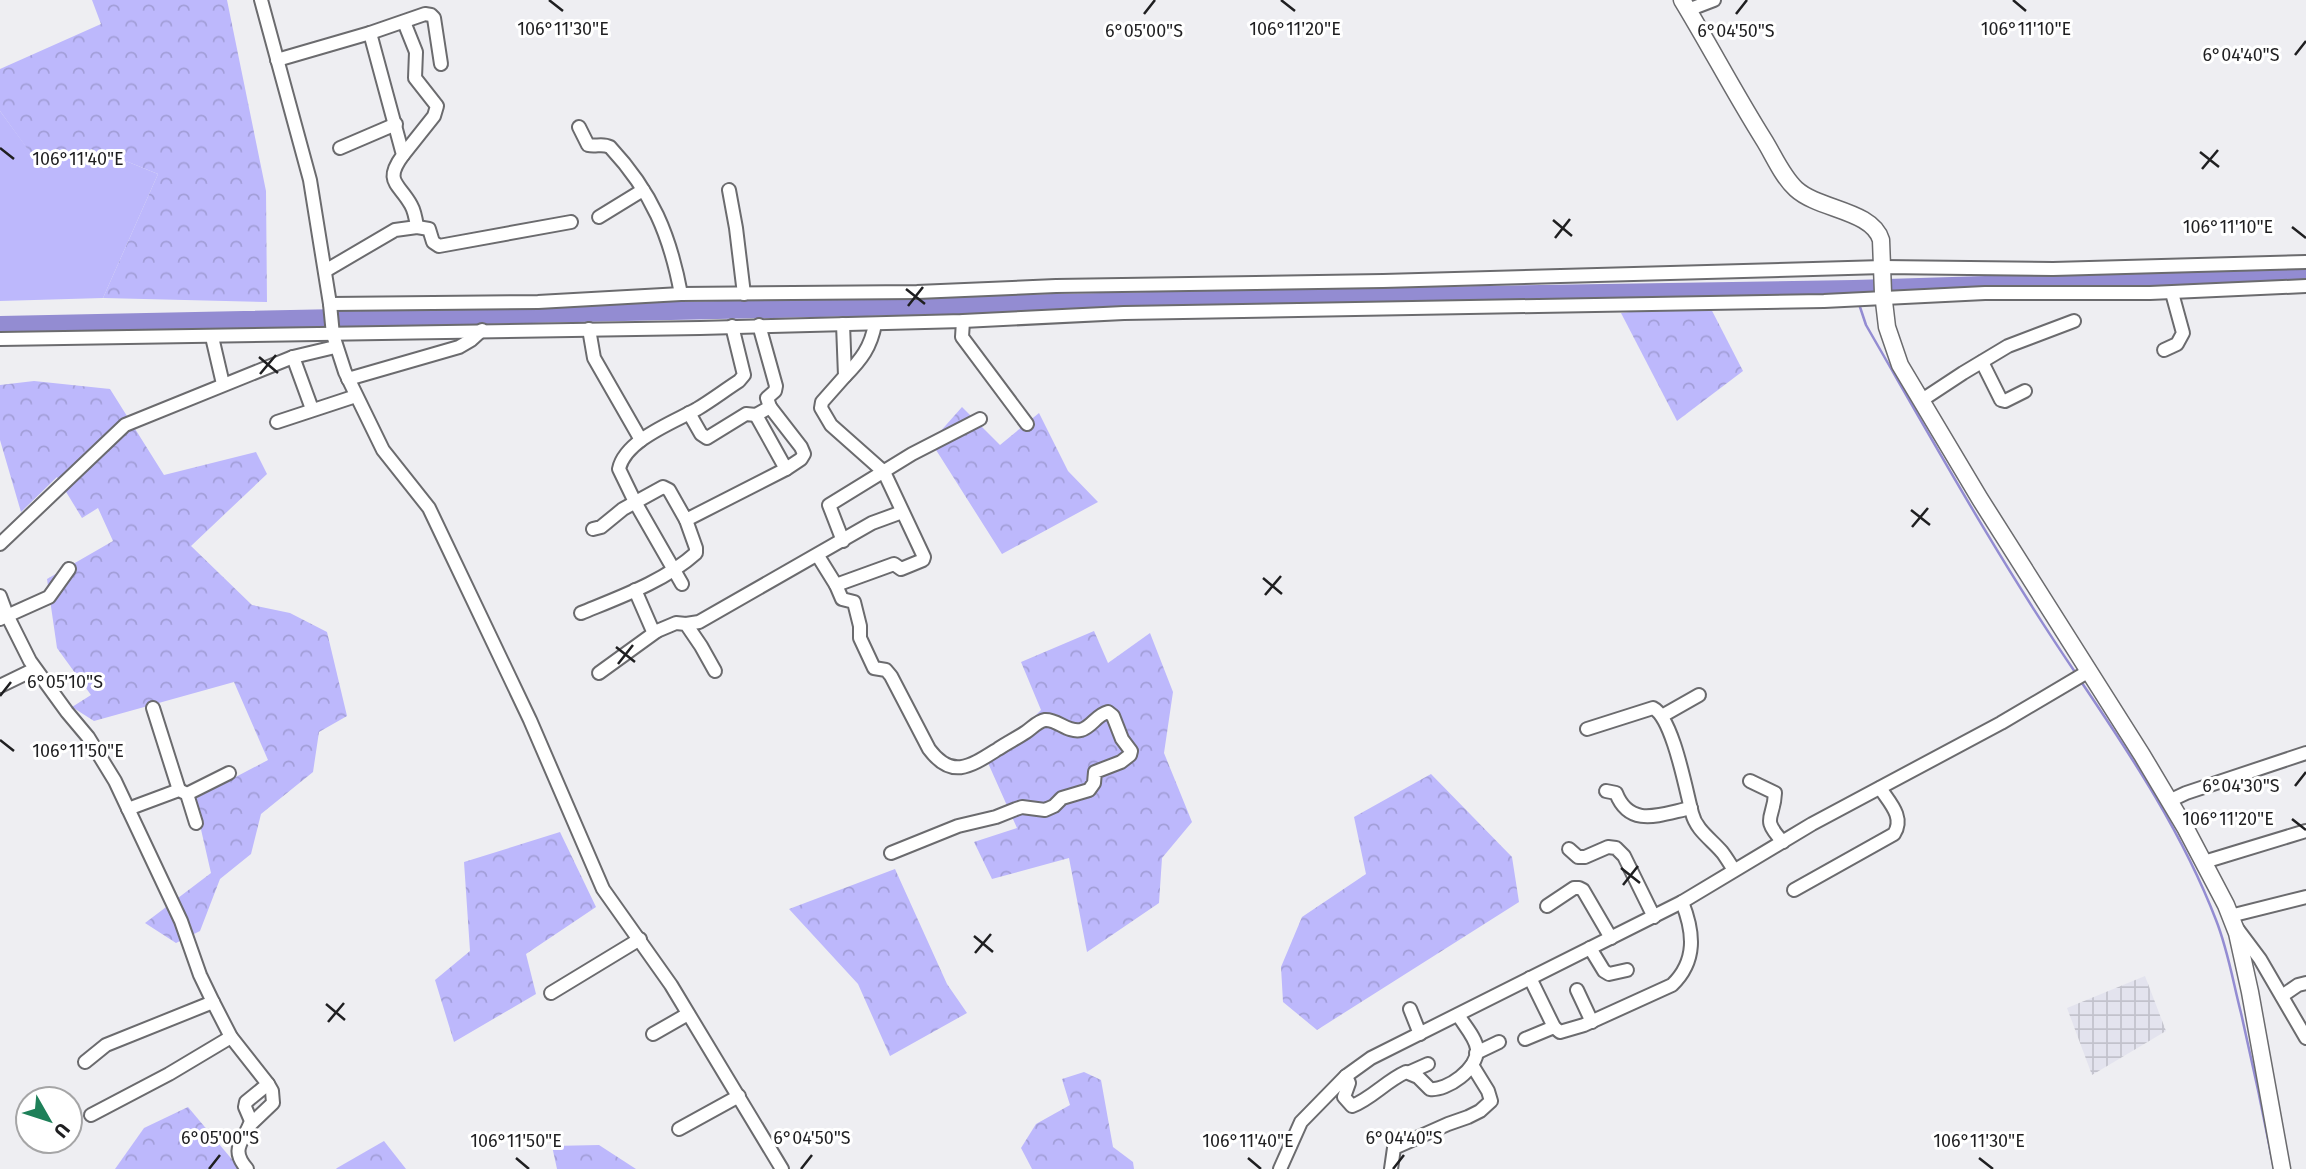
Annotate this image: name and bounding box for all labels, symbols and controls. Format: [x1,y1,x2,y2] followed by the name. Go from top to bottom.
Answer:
[517,18,609,40] text: 106°11'30"E
[1249,18,1341,40] text: 106°11'20"E
[1981,18,2071,40] text: 106°11'10"E
[1105,20,1183,42] text: 6°05'00"S
[1697,20,1775,42] text: 6°04'50"S
[2202,44,2280,66] text: 6°04'40"S
[32,148,124,170] text: 106°11'40"E
[2183,216,2273,238] text: 106°11'10"E
[27,671,103,693] text: 6°05'10"S
[32,740,124,762] text: 106°11'50"E
[2202,775,2280,797] text: 6°04'30"S
[2182,808,2274,830] text: 106°11'20"E
[14,1085,84,1155] north arrow
[49,1118,75,1142] text: U
[181,1127,259,1149] text: 6°05'00"S
[773,1127,851,1149] text: 6°04'50"S
[1365,1127,1443,1149] text: 6°04'40"S
[470,1130,562,1152] text: 106°11'50"E
[1202,1130,1294,1152] text: 106°11'40"E
[1933,1130,2025,1152] text: 106°11'30"E

